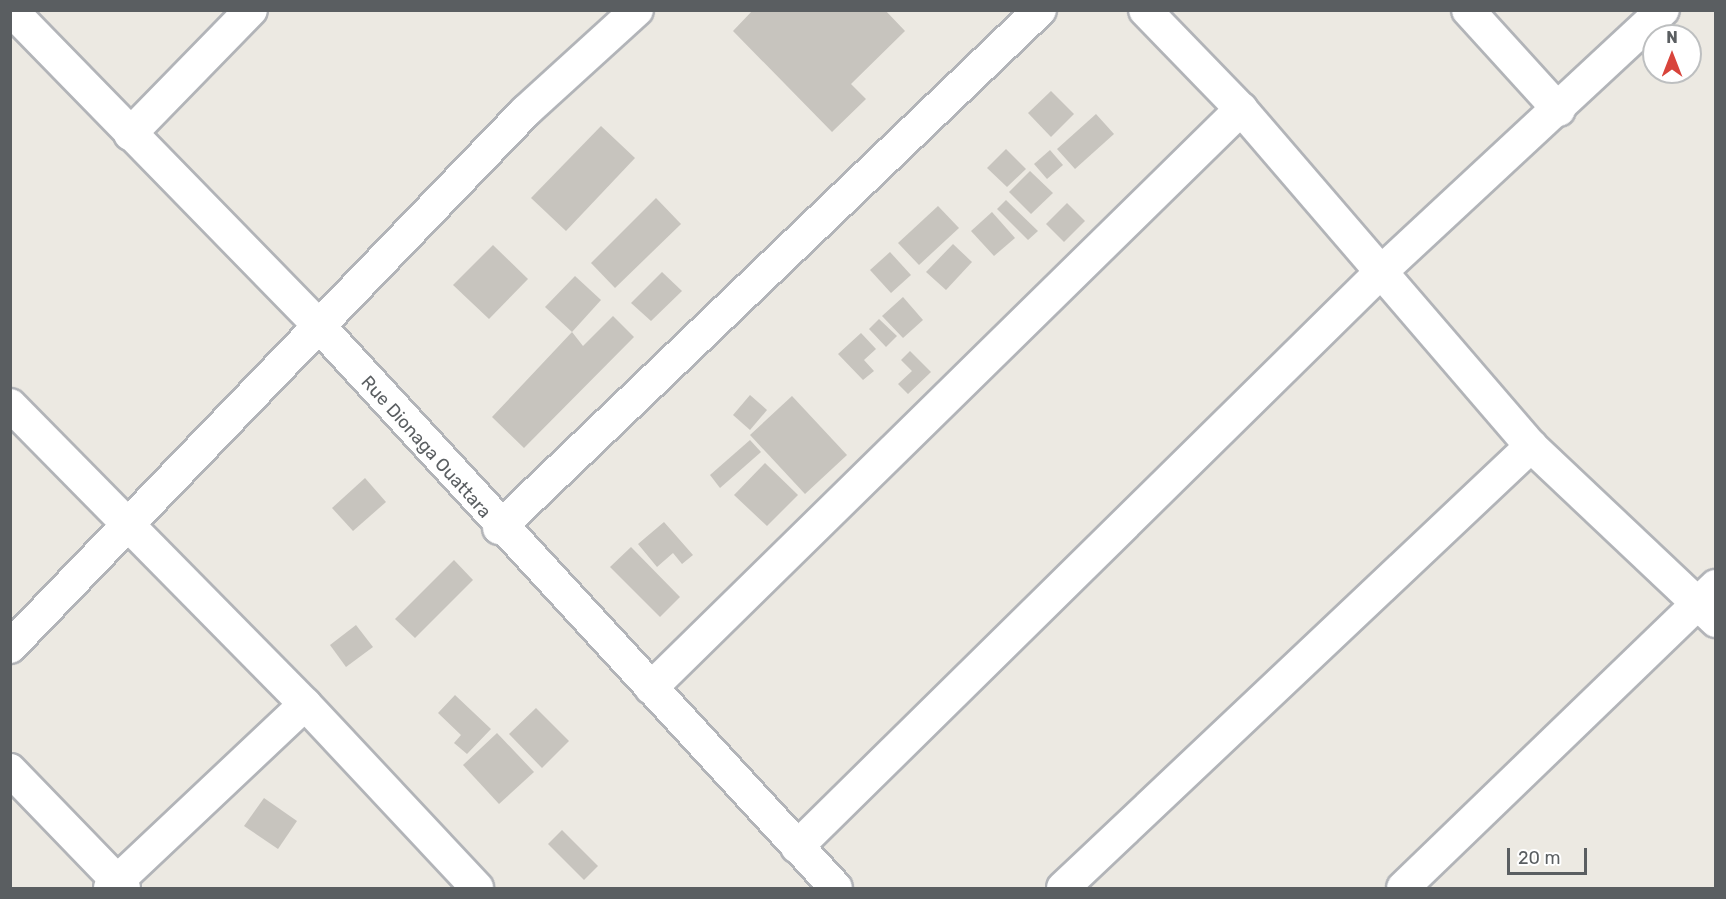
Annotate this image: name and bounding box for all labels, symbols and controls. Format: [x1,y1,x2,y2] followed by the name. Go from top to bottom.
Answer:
[1642,24,1702,84] north arrow
[1666,28,1678,47] text: N
[357,372,495,522] street label: Rue Dionaga Ouattara
[1510,836,1590,874] scale bar
[1518,847,1560,869] text: 20 m

